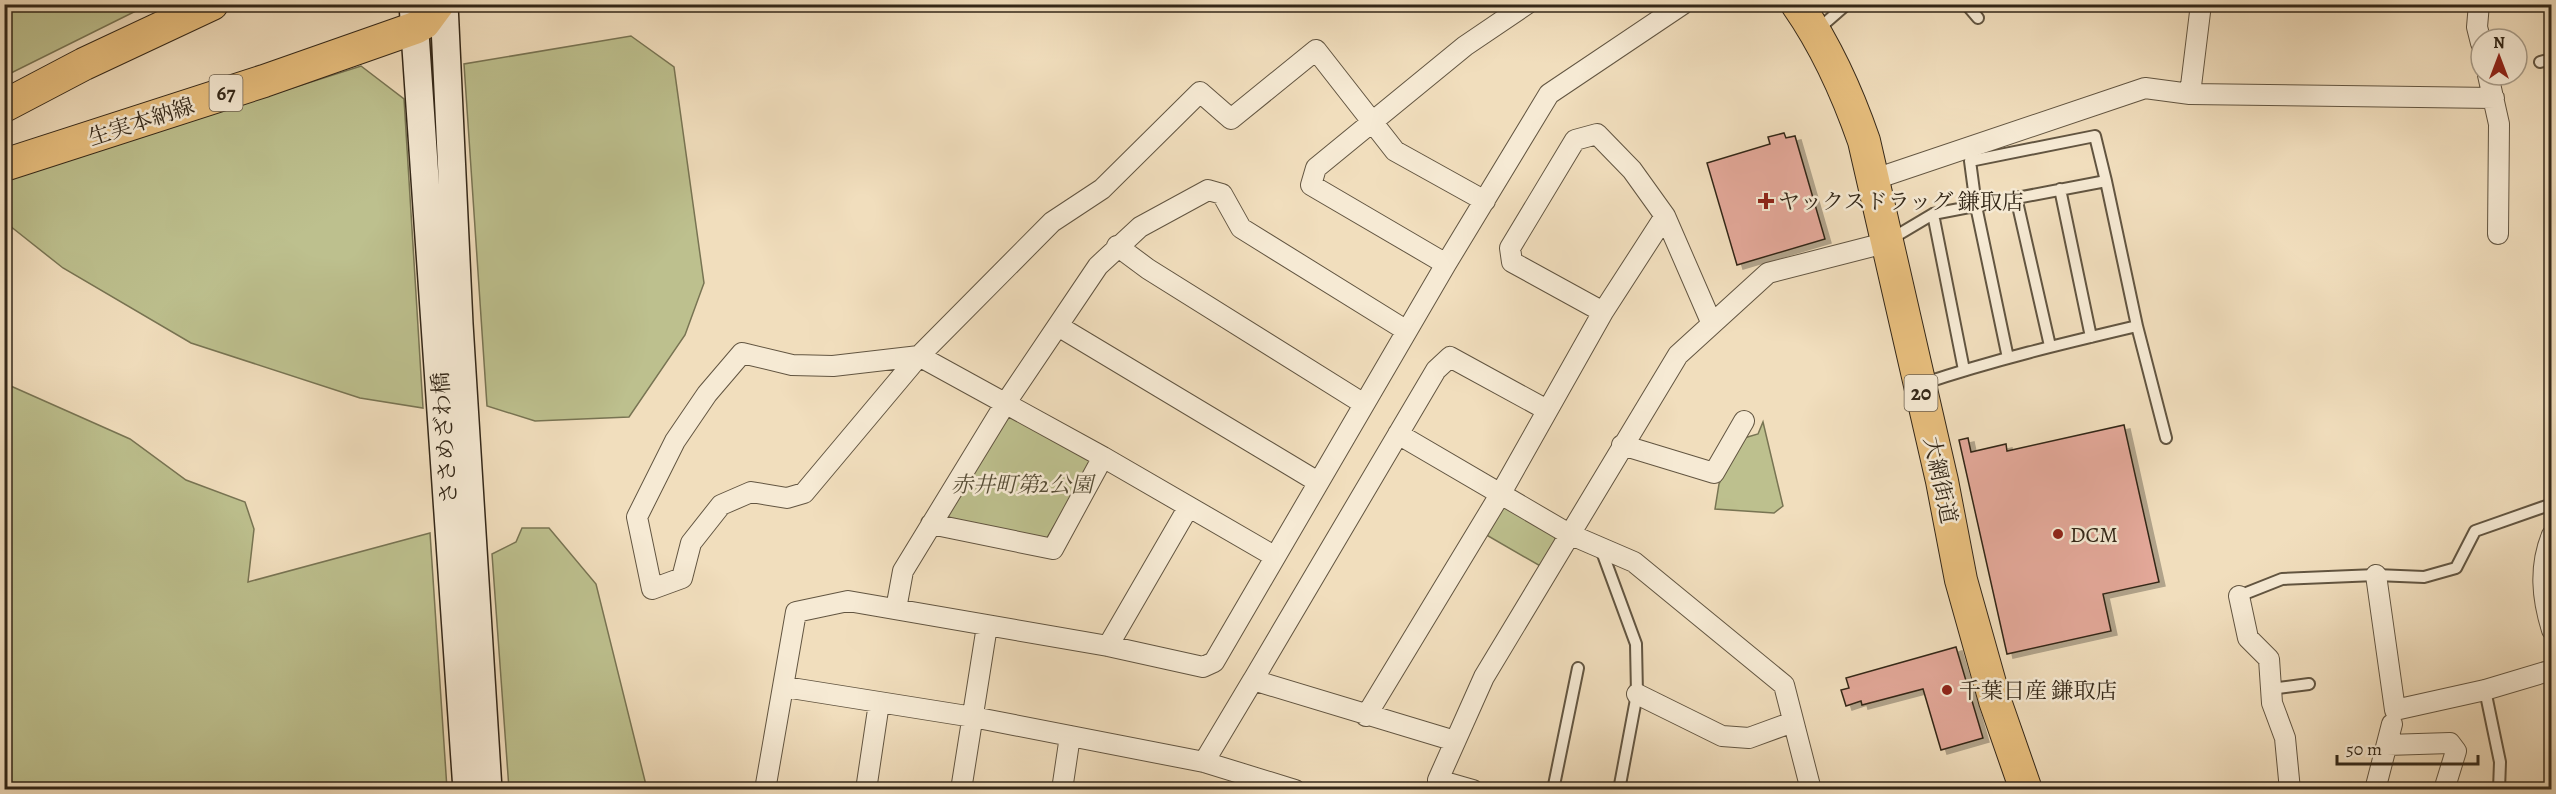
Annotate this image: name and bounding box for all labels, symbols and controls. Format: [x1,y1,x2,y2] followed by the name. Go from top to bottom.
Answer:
[2469,27,2529,87] north arrow
[2493,32,2505,54] text: N
[210,75,242,111] road number: 67
[84,91,198,153] street label: 生実本納線
[1778,187,2024,217] place label: ヤックスドラッグ 鎌取店
[1759,194,1773,208] marker: ヤックスドラッグ 鎌取店
[425,371,465,505] street label: ささめざわ橋
[1904,375,1938,411] road number: 20
[1916,434,1964,526] street label: 大網街道
[951,470,1096,500] park label: 赤井町第2公園
[2070,520,2118,550] place label: DCM
[2051,527,2065,541] marker: DCM
[1959,676,2117,706] place label: 千葉日産 鎌取店
[1940,683,1954,697] marker: 千葉日産 鎌取店
[2337,728,2478,766] scale bar
[2346,737,2382,761] text: 50 m

